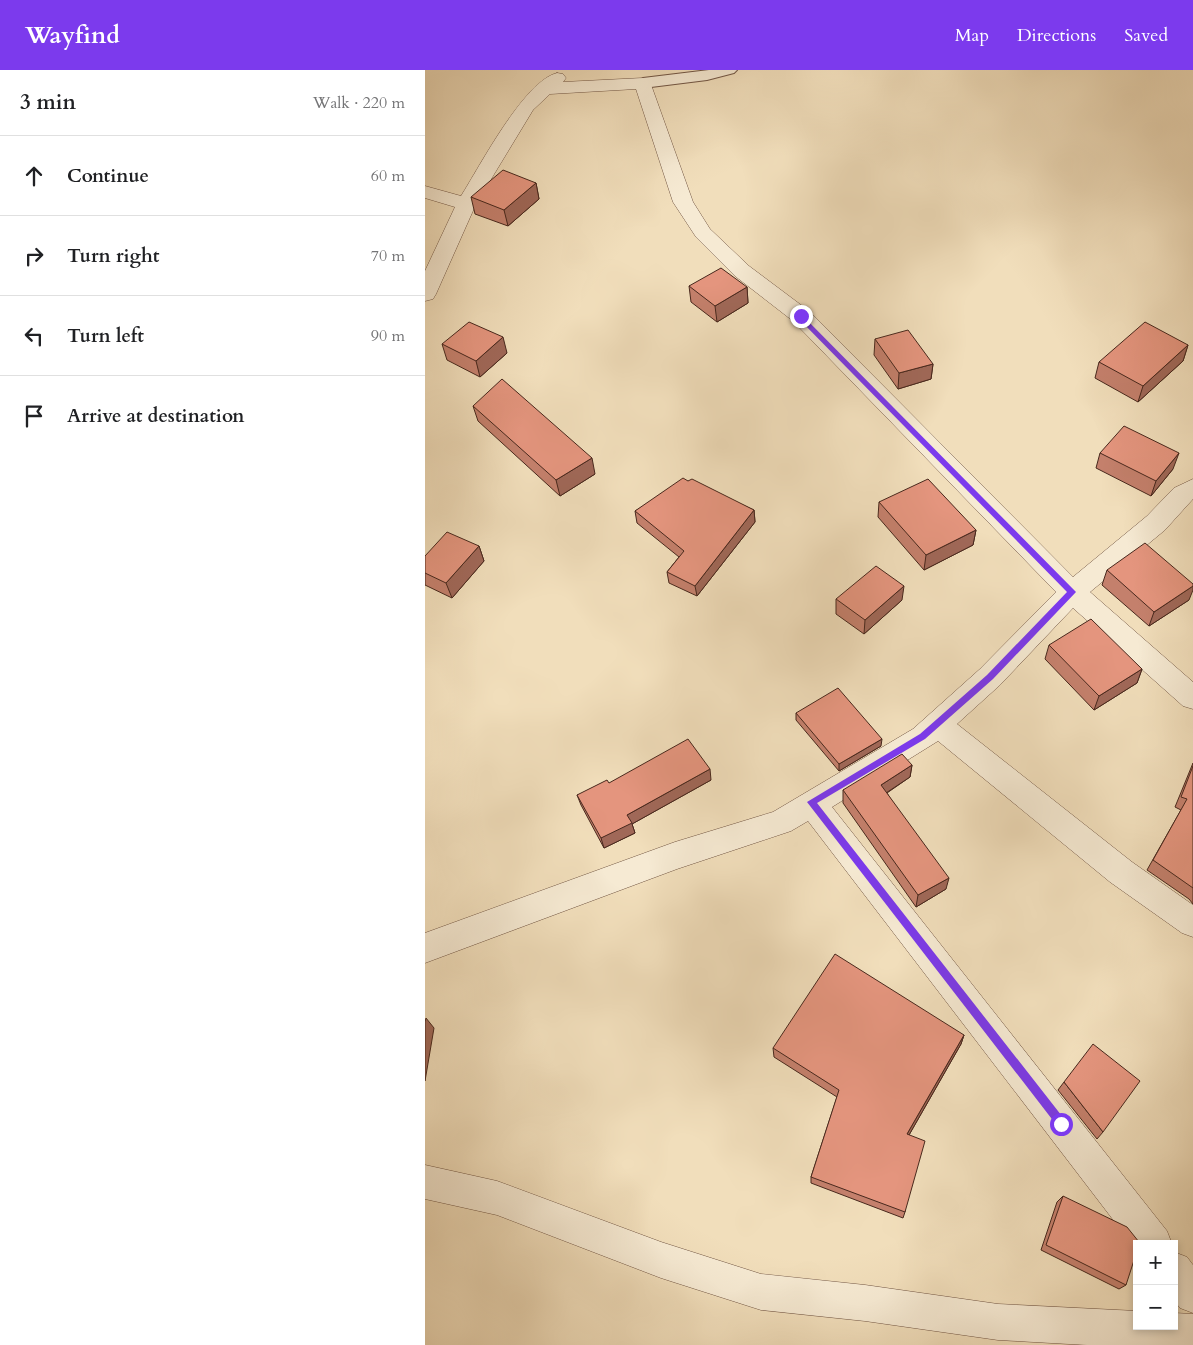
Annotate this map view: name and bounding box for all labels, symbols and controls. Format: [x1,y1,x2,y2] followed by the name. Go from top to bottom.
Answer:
[25,19,120,52] text: Wayfind
[955,23,989,48] text: Map
[1017,23,1096,48] text: Directions
[1124,23,1168,48] text: Saved
[20,88,76,117] text: 3 min
[313,92,405,114] text: Walk · 220 m
[20,162,48,190] icon: ahead
[67,163,149,189] text: Continue
[371,165,405,187] text: 60 m
[20,242,48,270] icon: right
[67,243,159,269] text: Turn right
[371,245,405,267] text: 70 m
[790,305,813,328] route end
[20,322,48,350] icon: left
[67,323,144,349] text: Turn left
[371,325,405,347] text: 90 m
[20,402,48,430] icon: arrive
[67,403,244,429] text: Arrive at destination
[1050,1113,1073,1136] route start
[1133,1240,1178,1330] map controls
[1133,1240,1178,1285] button: +
[1133,1285,1178,1330] button: −

